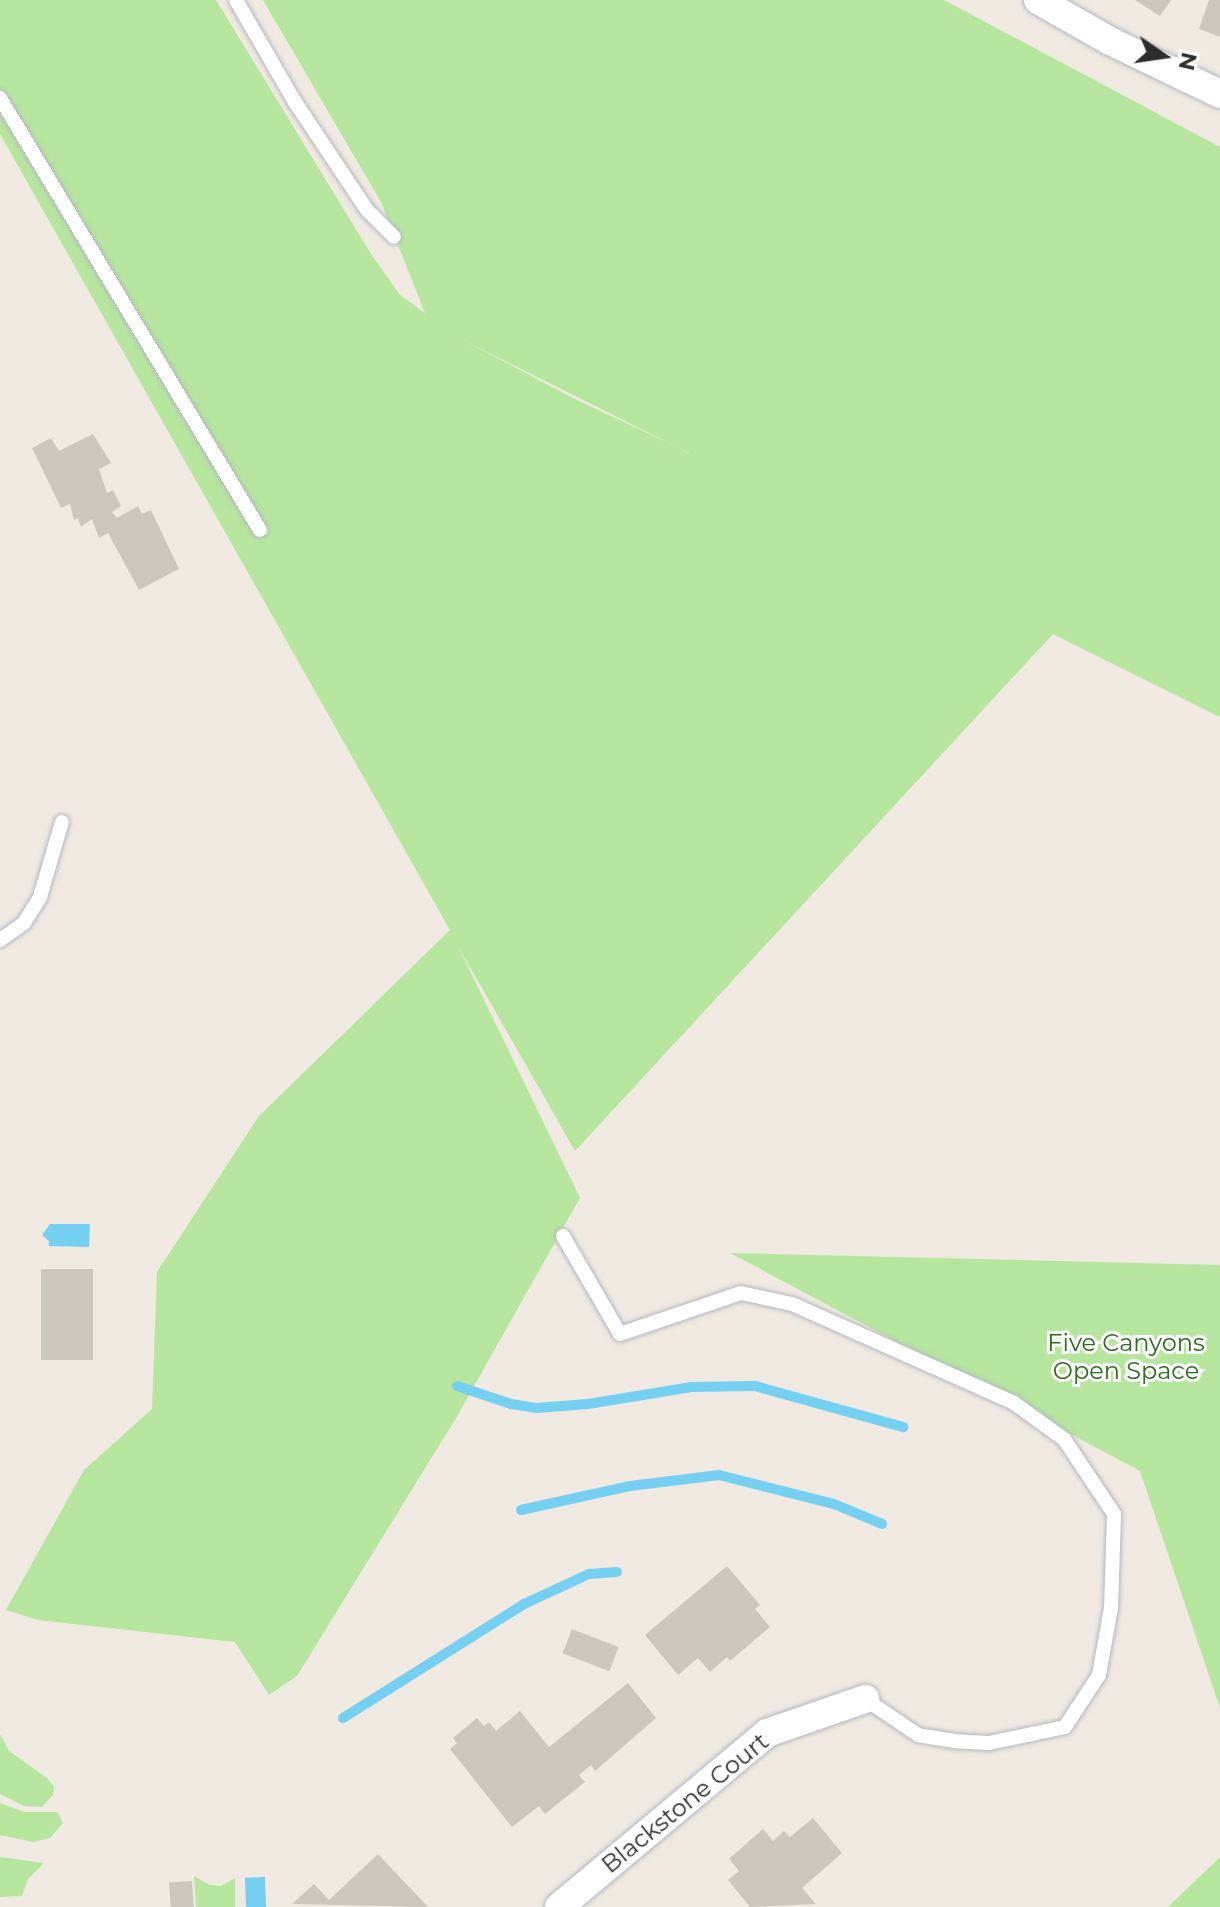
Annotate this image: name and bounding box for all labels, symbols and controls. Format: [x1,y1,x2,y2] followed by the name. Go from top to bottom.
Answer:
[1124,16,1204,96] north arrow
[1173,50,1203,73] text: N
[1047,1329,1205,1385] park label: Five Canyons Open Space
[596,1727,774,1879] street label: Blackstone Court

